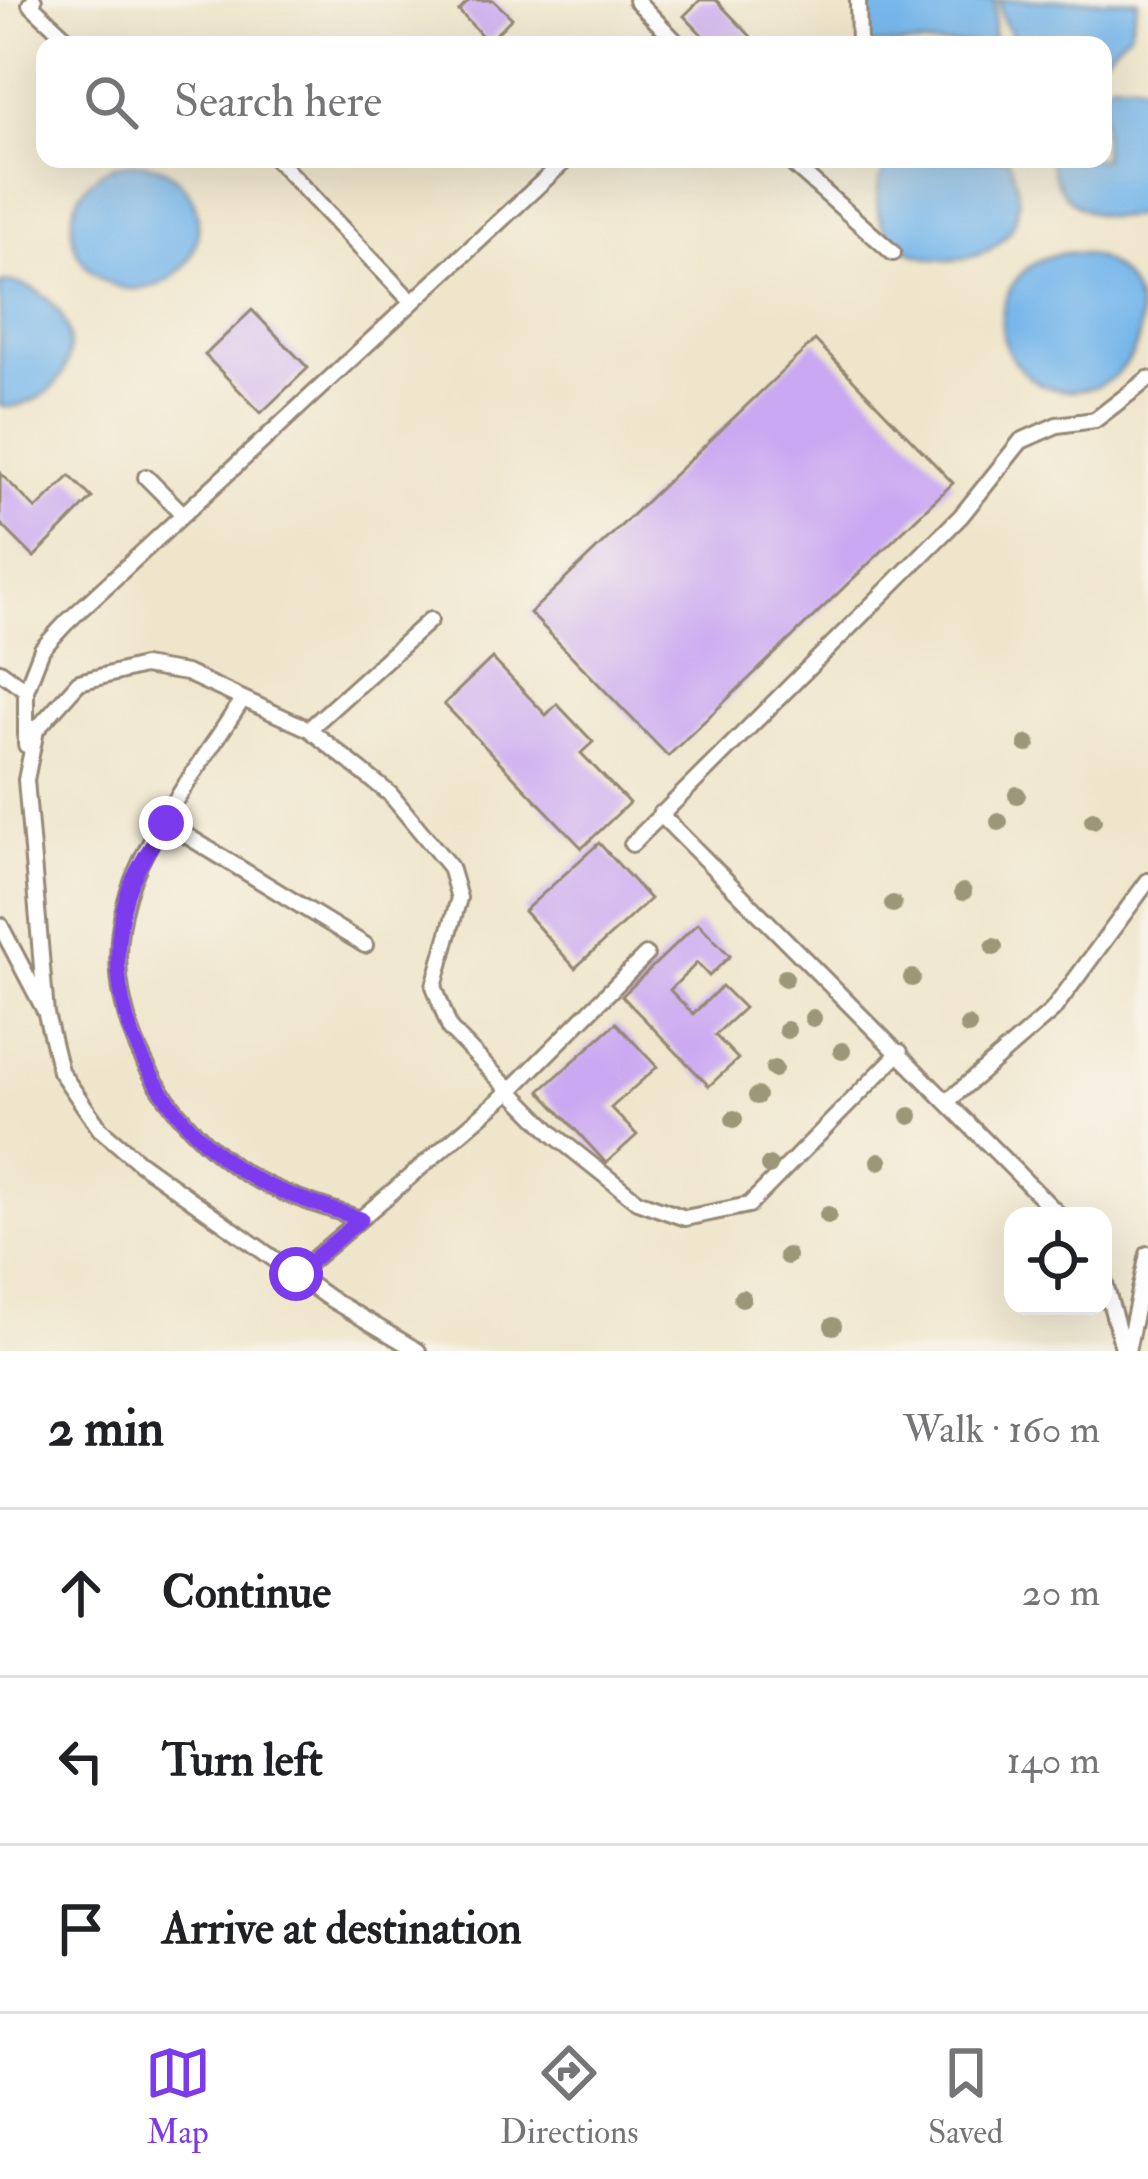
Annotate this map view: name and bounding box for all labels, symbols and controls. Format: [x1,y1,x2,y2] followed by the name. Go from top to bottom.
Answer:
[36,36,1112,168] search box
[78,69,144,135] icon: search
[174,74,382,130] text: Search here
[139,796,193,850] route end
[1004,1207,1112,1315] map controls
[1004,1207,1112,1315] button: locate
[269,1247,323,1301] route start
[48,1397,164,1461] text: 2 min
[903,1405,1100,1454] text: Walk · 160 m
[48,1560,114,1626] icon: ahead
[162,1565,331,1621] text: Continue
[1022,1568,1100,1617] text: 20 m
[48,1728,114,1794] icon: left
[162,1733,323,1789] text: Turn left
[1007,1736,1100,1785] text: 140 m
[48,1896,114,1962] icon: arrive
[162,1901,522,1957] text: Arrive at destination
[145,2040,211,2153] tab: Map
[500,2040,639,2153] tab: Directions
[928,2040,1003,2153] tab: Saved

